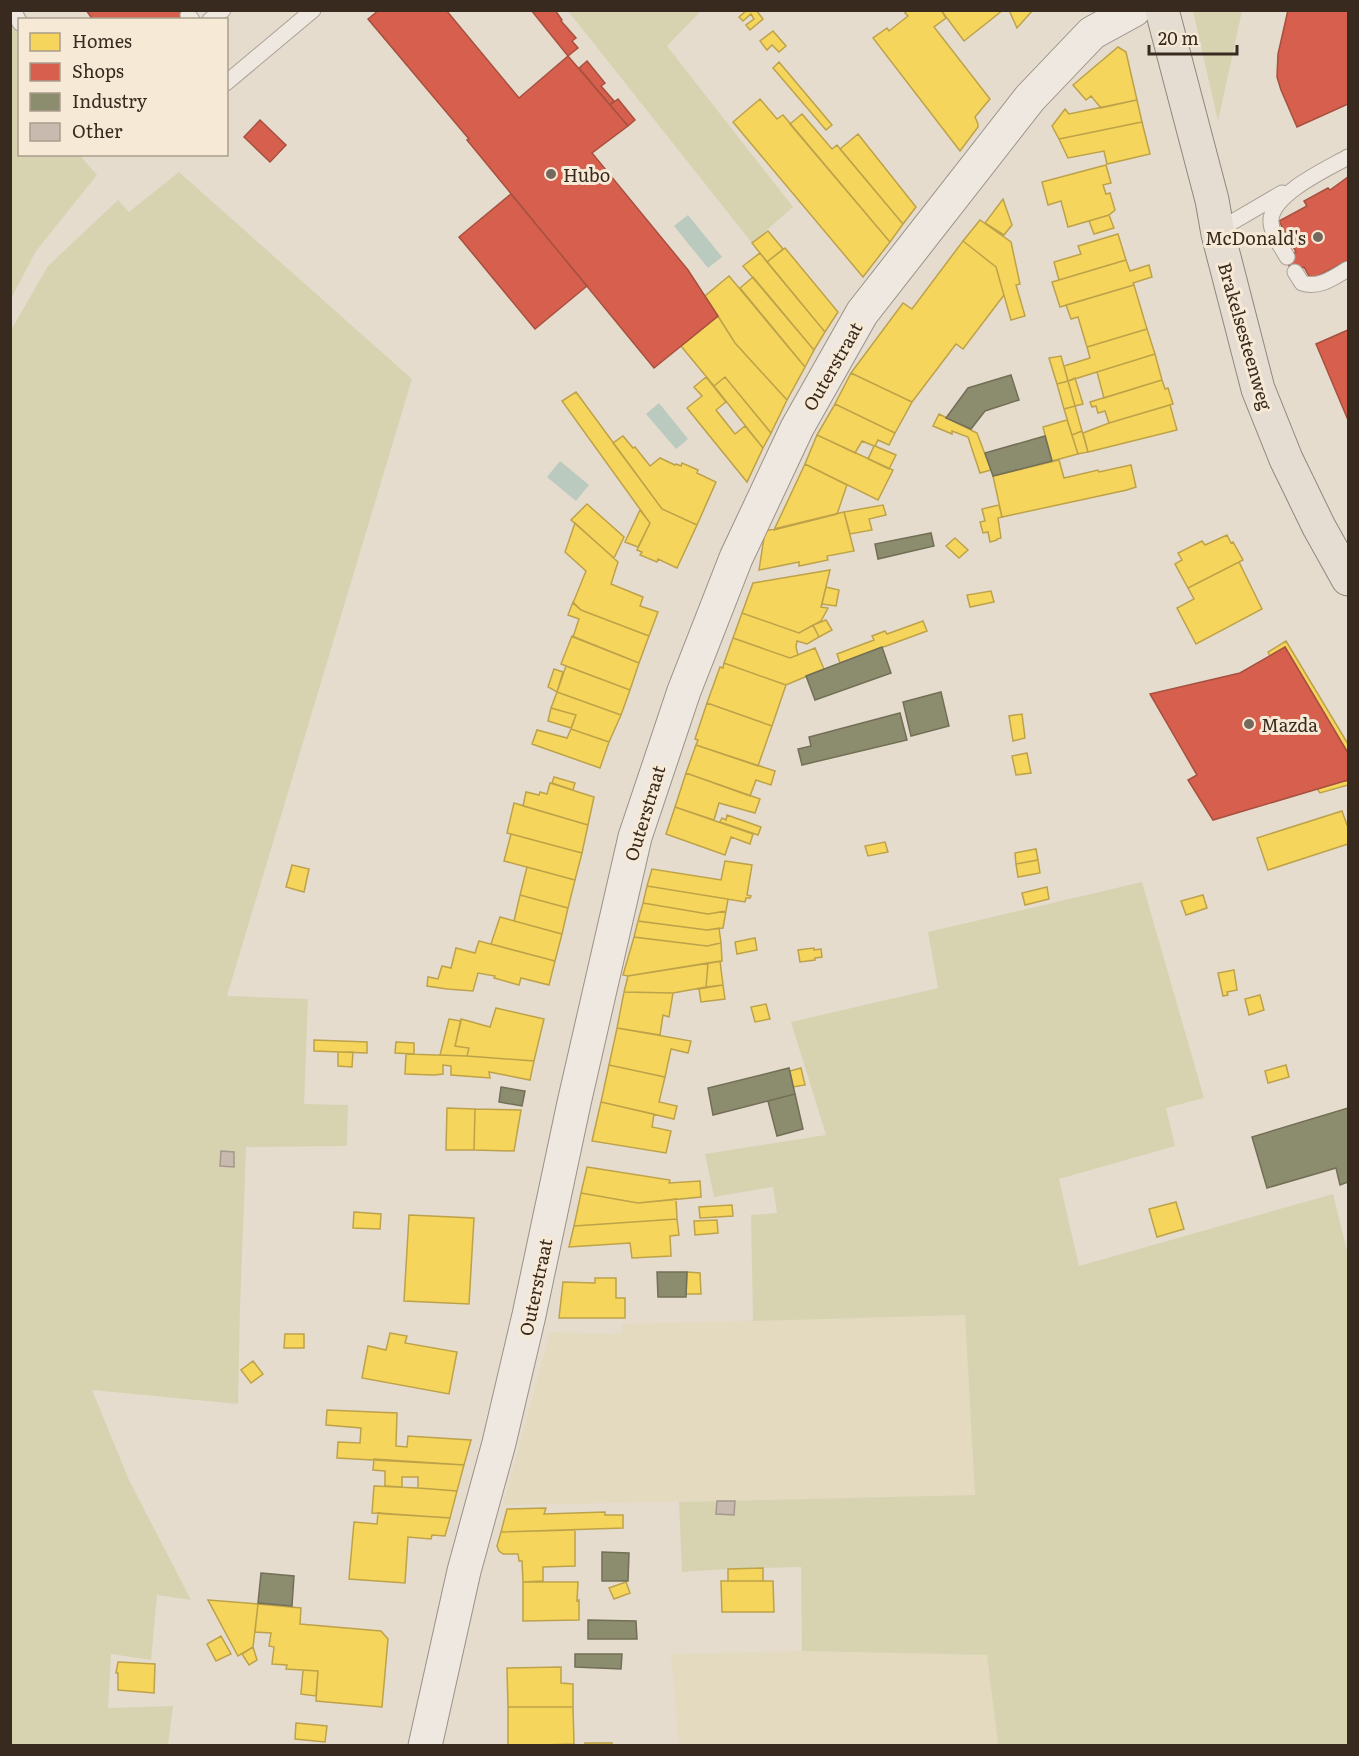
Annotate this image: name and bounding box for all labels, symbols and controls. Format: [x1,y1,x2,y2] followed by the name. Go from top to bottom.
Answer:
[18,18,228,156] legend
[1149,18,1238,56] scale bar
[1158,24,1199,51] text: 20 m
[72,27,132,54] text: Homes
[72,57,124,84] text: Shops
[72,87,148,114] text: Industry
[72,117,123,144] text: Other
[563,161,610,188] place label: Hubo
[544,167,558,181] marker: Hubo
[1205,224,1306,251] place label: McDonald's
[1311,230,1325,244] marker: McDonald's
[1212,259,1280,414] street label: Brakelsesteenweg
[796,316,869,416] street label: Outerstraat
[1261,711,1318,738] place label: Mazda
[1242,717,1256,731] marker: Mazda
[617,761,672,864] street label: Outerstraat
[512,1235,559,1338] street label: Outerstraat

